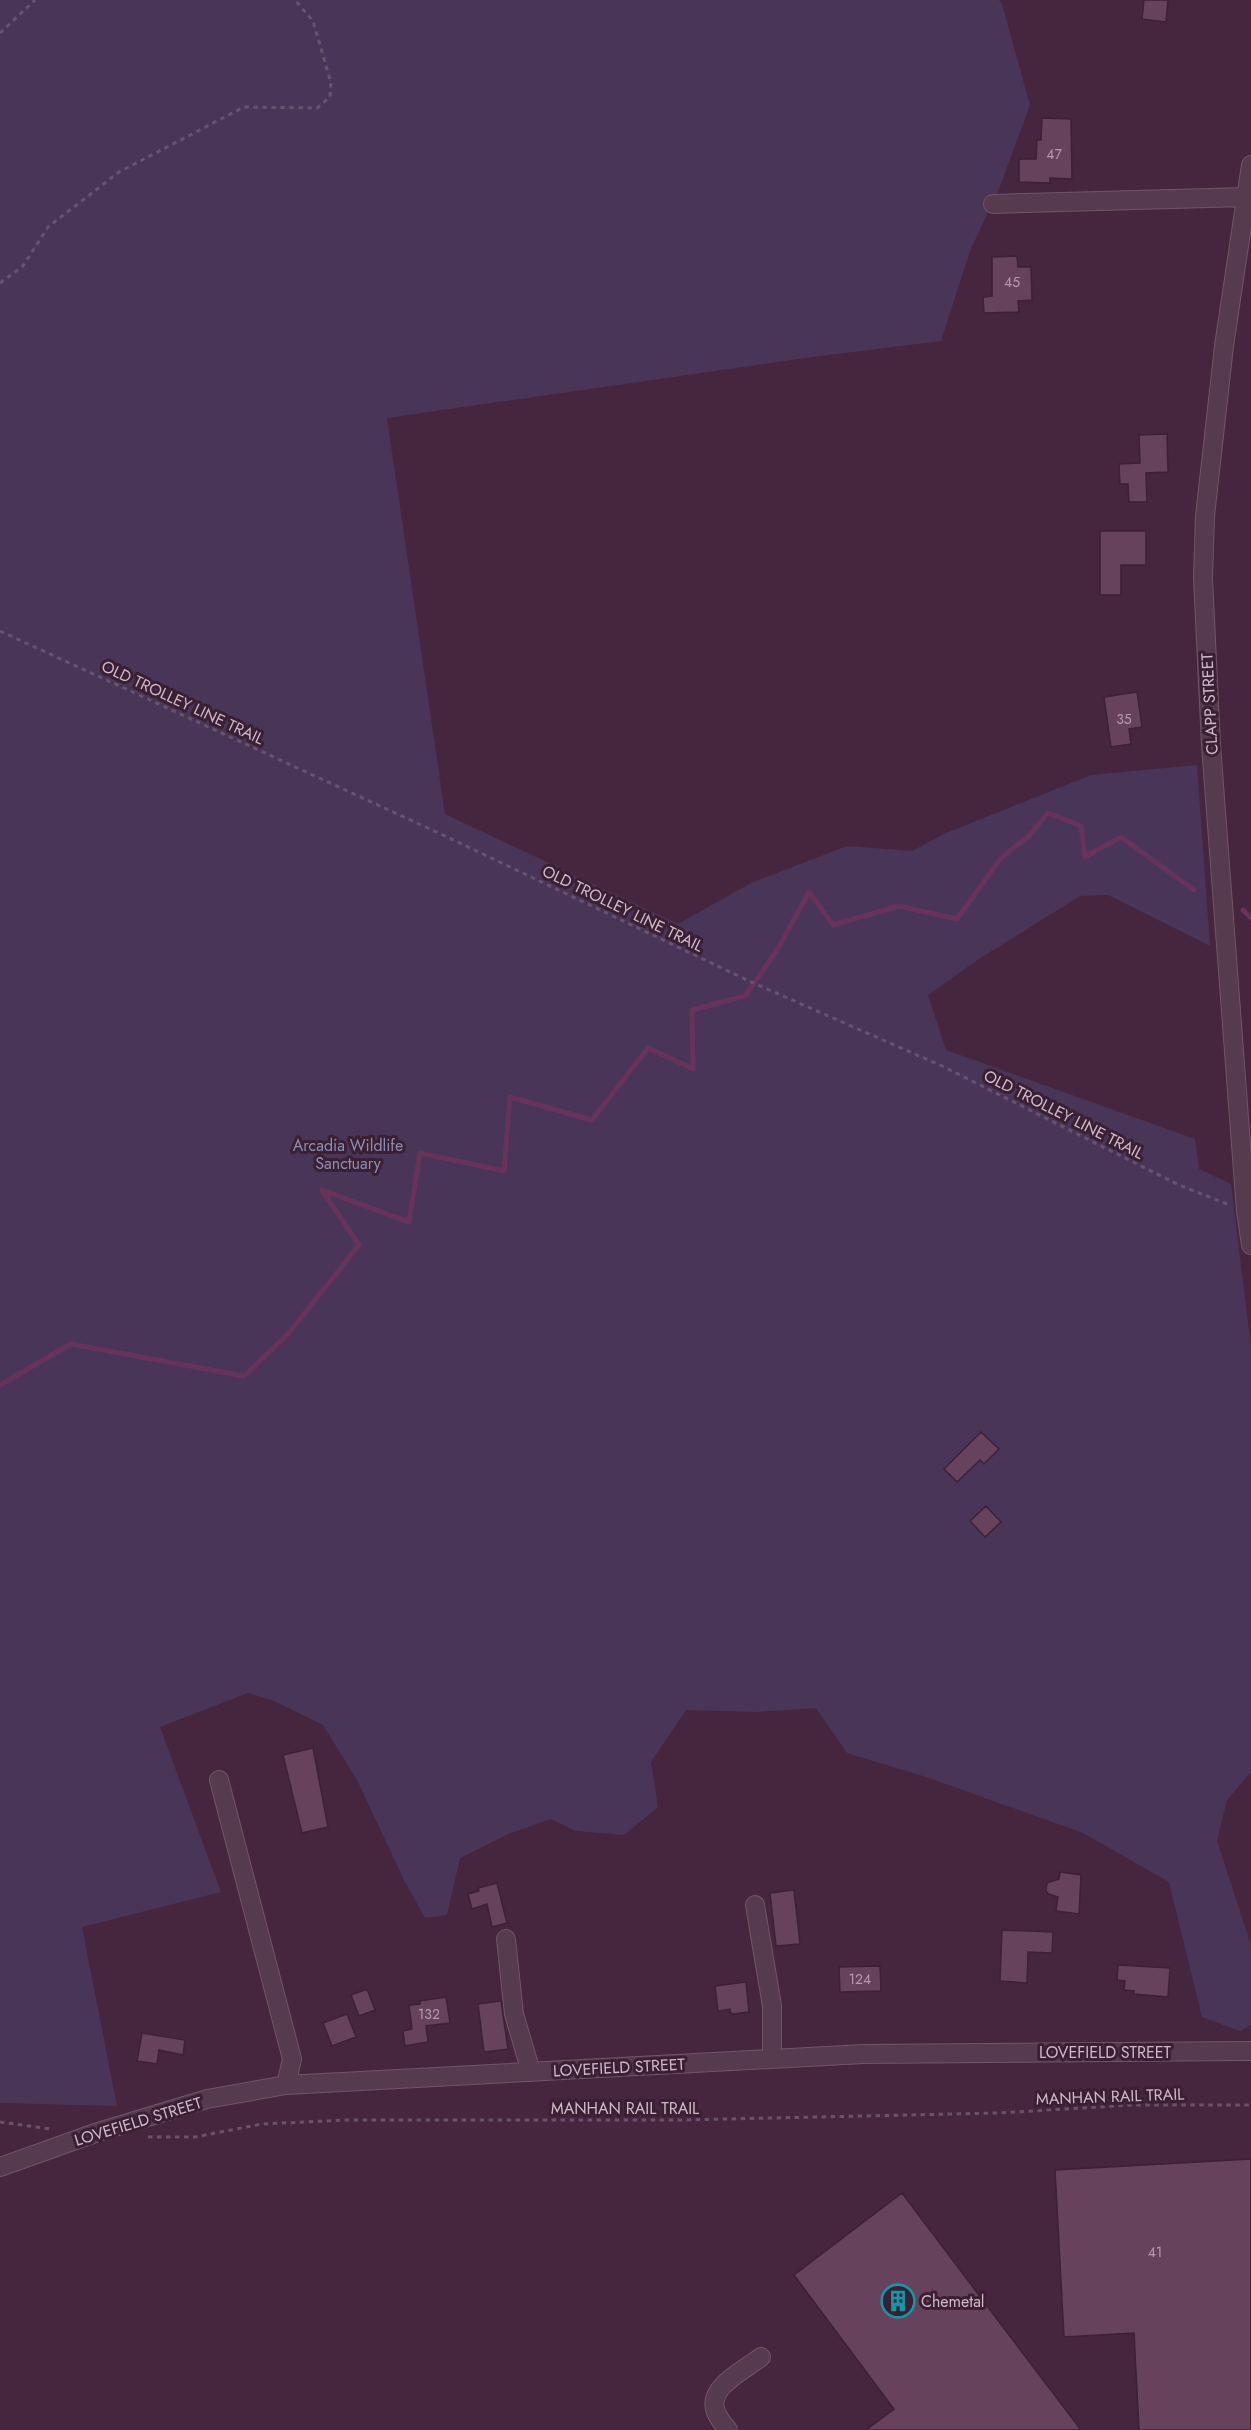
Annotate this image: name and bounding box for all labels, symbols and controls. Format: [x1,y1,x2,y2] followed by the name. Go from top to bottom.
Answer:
[1046,144,1062,164] house number: 47
[1004,272,1020,292] house number: 45
[1195,652,1224,755] street label: CLAPP STREET
[98,655,268,751] street label: OLD TROLLEY LINE TRAIL
[1116,709,1132,729] house number: 35
[538,859,708,958] street label: OLD TROLLEY LINE TRAIL
[980,1064,1148,1165] street label: OLD TROLLEY LINE TRAIL
[293,1134,403,1175] park label: Arcadia Wildlife Sanctuary
[849,1969,871,1989] house number: 124
[418,2004,440,2024] house number: 132
[1039,2041,1172,2064] street label: LOVEFIELD STREET
[552,2053,686,2082] street label: LOVEFIELD STREET
[1035,2082,1185,2111] street label: MANHAN RAIL TRAIL
[72,2091,205,2152] street label: LOVEFIELD STREET
[551,2097,700,2120] street label: MANHAN RAIL TRAIL
[1148,2242,1162,2262] house number: 41
[880,2283,916,2319] building icon: Chemetal
[921,2290,985,2313] place label: Chemetal

